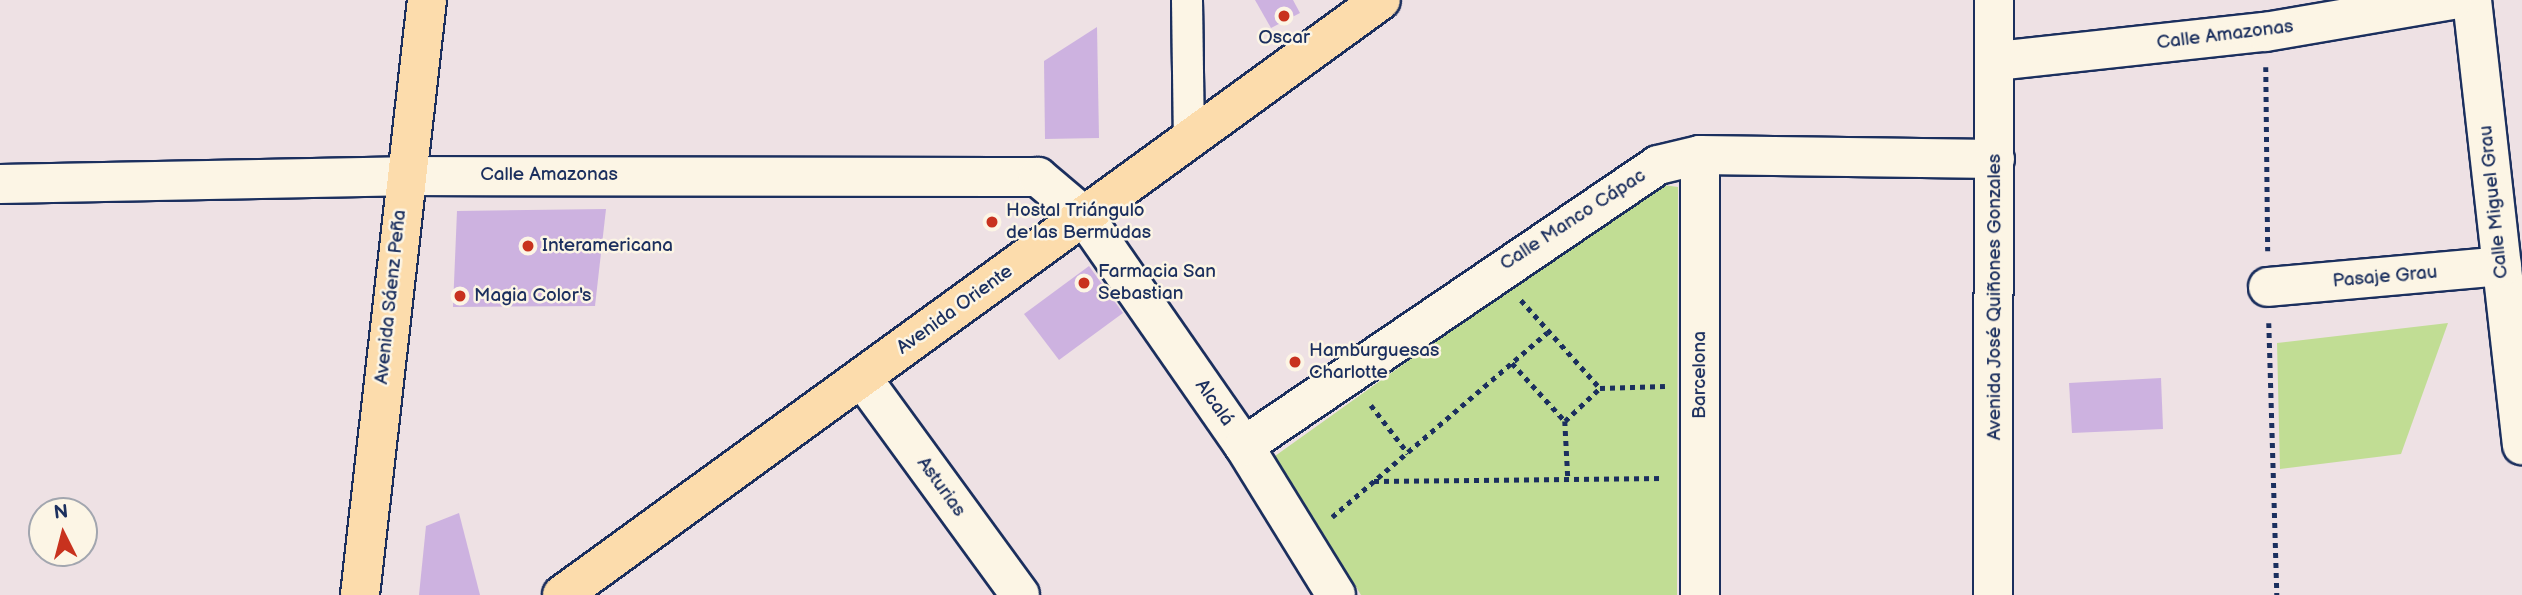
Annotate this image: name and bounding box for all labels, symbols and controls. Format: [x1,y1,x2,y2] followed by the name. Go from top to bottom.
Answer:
[1276,8,1292,24] marker: Oscar
[2155,15,2295,55] street label: Calle Amazonas
[1258,27,1310,49] place label: Oscar
[2475,124,2513,280] street label: Calle Miguel Grau
[1984,153,2006,441] street label: Avenida José Quiñones Gonzales
[480,164,618,186] street label: Calle Amazonas
[1496,164,1650,276] street label: Calle Manco Cápac
[1006,200,1151,244] place label: Hostal Triángulo de las Bermudas
[370,208,412,386] street label: Avenida Sáenz Peña
[984,214,1000,230] marker: Hostal Triángulo de las Bermudas
[542,235,673,257] place label: Interamericana
[520,238,536,254] marker: Interamericana
[893,260,1017,360] street label: Avenida Oriente
[1098,261,1216,305] place label: Farmacia San Sebastian
[2332,261,2438,293] street label: Pasaje Grau
[1076,275,1092,291] marker: Farmacia San Sebastian
[474,285,591,307] place label: Magia Color's
[452,288,468,304] marker: Magia Color's
[1689,331,1711,419] street label: Barcelona
[1309,340,1439,384] place label: Hamburguesas Charlotte
[1287,354,1303,370] marker: Hamburguesas Charlotte
[1190,375,1238,431] street label: Alcalá
[912,453,970,521] street label: Asturias
[28,497,98,567] north arrow
[53,500,69,525] text: N

